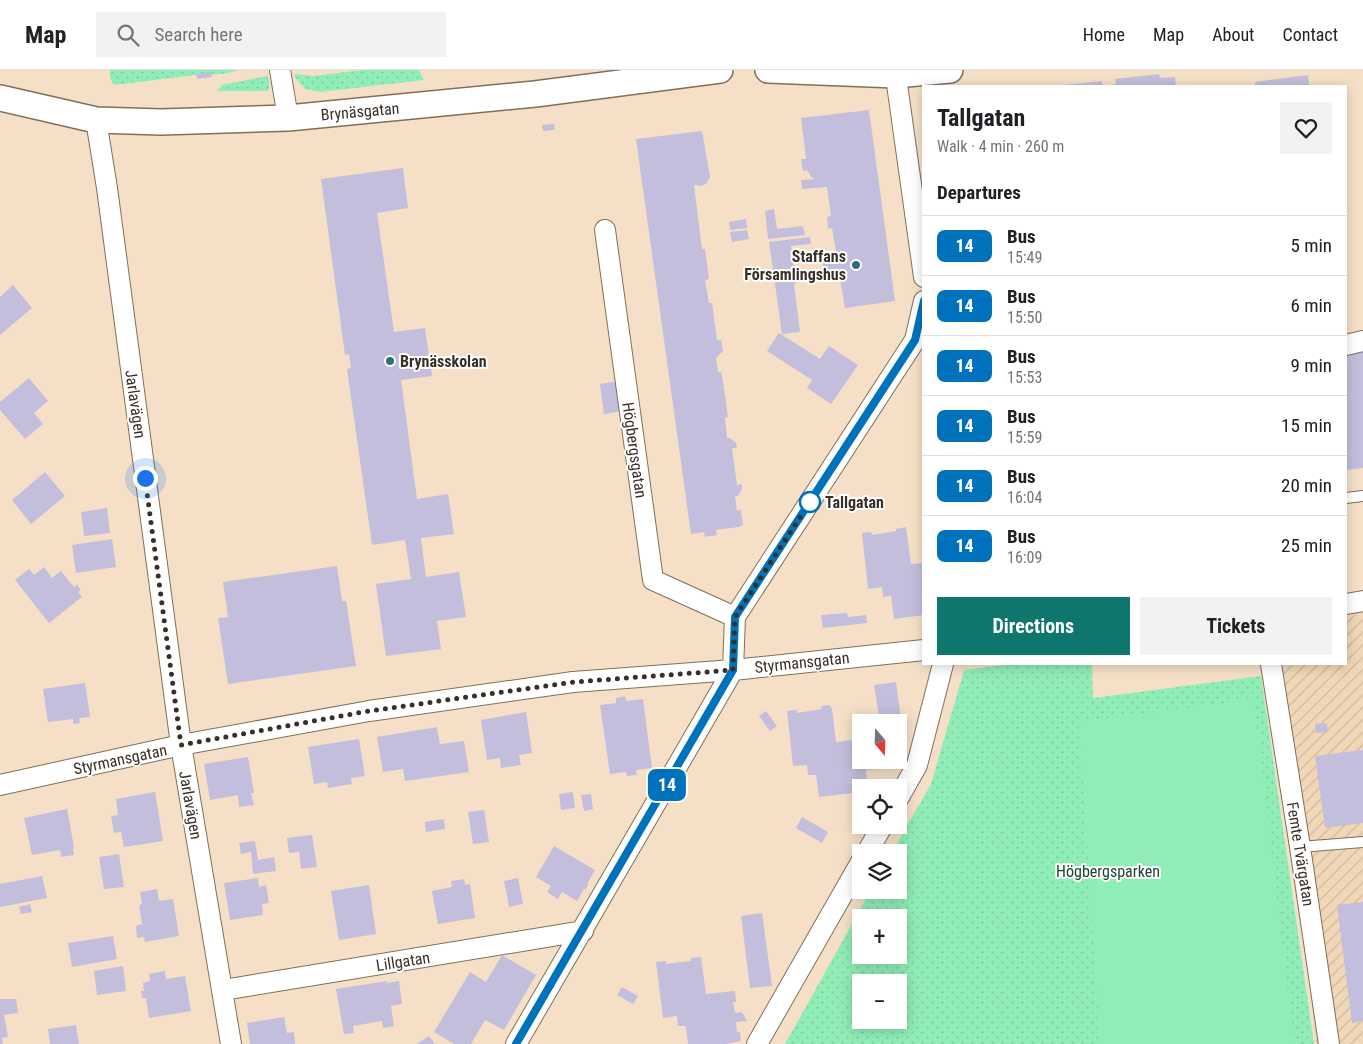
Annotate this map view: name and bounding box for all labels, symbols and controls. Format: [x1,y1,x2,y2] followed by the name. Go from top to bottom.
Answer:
[96,12,446,57] search box
[25,21,66,49] text: Map
[114,21,142,49] icon: search
[154,23,243,46] text: Search here
[1083,24,1125,45] text: Home
[1153,24,1184,45] text: Map
[1212,24,1254,45] text: About
[1282,24,1338,45] text: Contact
[320,99,400,124] street label: Brynäsgatan
[1280,102,1332,154] button: heart
[937,104,1025,132] text: Tallgatan
[937,137,1064,156] text: Walk · 4 min · 260 m
[937,181,1021,204] text: Departures
[1007,225,1036,248] text: Bus
[1290,234,1332,257] text: 5 min
[955,235,974,256] text: 14
[744,247,846,284] place label: Staffans Församlingshus
[1007,248,1042,267] text: 15:49
[850,259,862,271] marker: Staffans Församlingshus
[1007,285,1036,308] text: Bus
[1290,294,1332,317] text: 6 min
[955,295,974,316] text: 14
[1007,308,1042,327] text: 15:50
[1007,345,1036,368] text: Bus
[400,352,487,371] place label: Brynässkolan
[1290,354,1332,377] text: 9 min
[384,355,396,367] marker: Brynässkolan
[955,355,974,376] text: 14
[1007,368,1042,387] text: 15:53
[121,369,150,440] street label: Jarlavägen
[618,401,651,499] street label: Högbergsgatan
[1007,405,1036,428] text: Bus
[1281,414,1332,437] text: 15 min
[955,415,974,436] text: 14
[1007,428,1042,447] text: 15:59
[1007,465,1036,488] text: Bus
[133,466,158,491] your location
[1281,474,1332,497] text: 20 min
[955,475,974,496] text: 14
[1007,488,1042,507] text: 16:04
[799,491,821,513] marker: Tallgatan
[825,493,884,512] place label: Tallgatan
[1007,525,1036,548] text: Bus
[1281,534,1332,557] text: 25 min
[955,535,974,556] text: 14
[1007,548,1042,567] text: 16:09
[937,597,1130,655] button: Directions
[1140,597,1332,655] button: Tickets
[754,648,850,677] street label: Styrmansgatan
[852,714,908,769] north arrow
[852,714,907,1029] map controls
[72,740,169,779] street label: Styrmansgatan
[175,769,206,841] street label: Jarlavägen
[644,769,690,801] line badge: 14
[658,774,676,795] text: 14
[852,779,907,834] button: locate
[1283,801,1318,908] street label: Femte Tvärgatan
[852,844,907,899] button: layers
[1056,862,1160,881] park label: Högbergsparken
[852,909,907,964] button: +
[375,948,431,975] street label: Lillgatan
[852,974,907,1029] button: −

